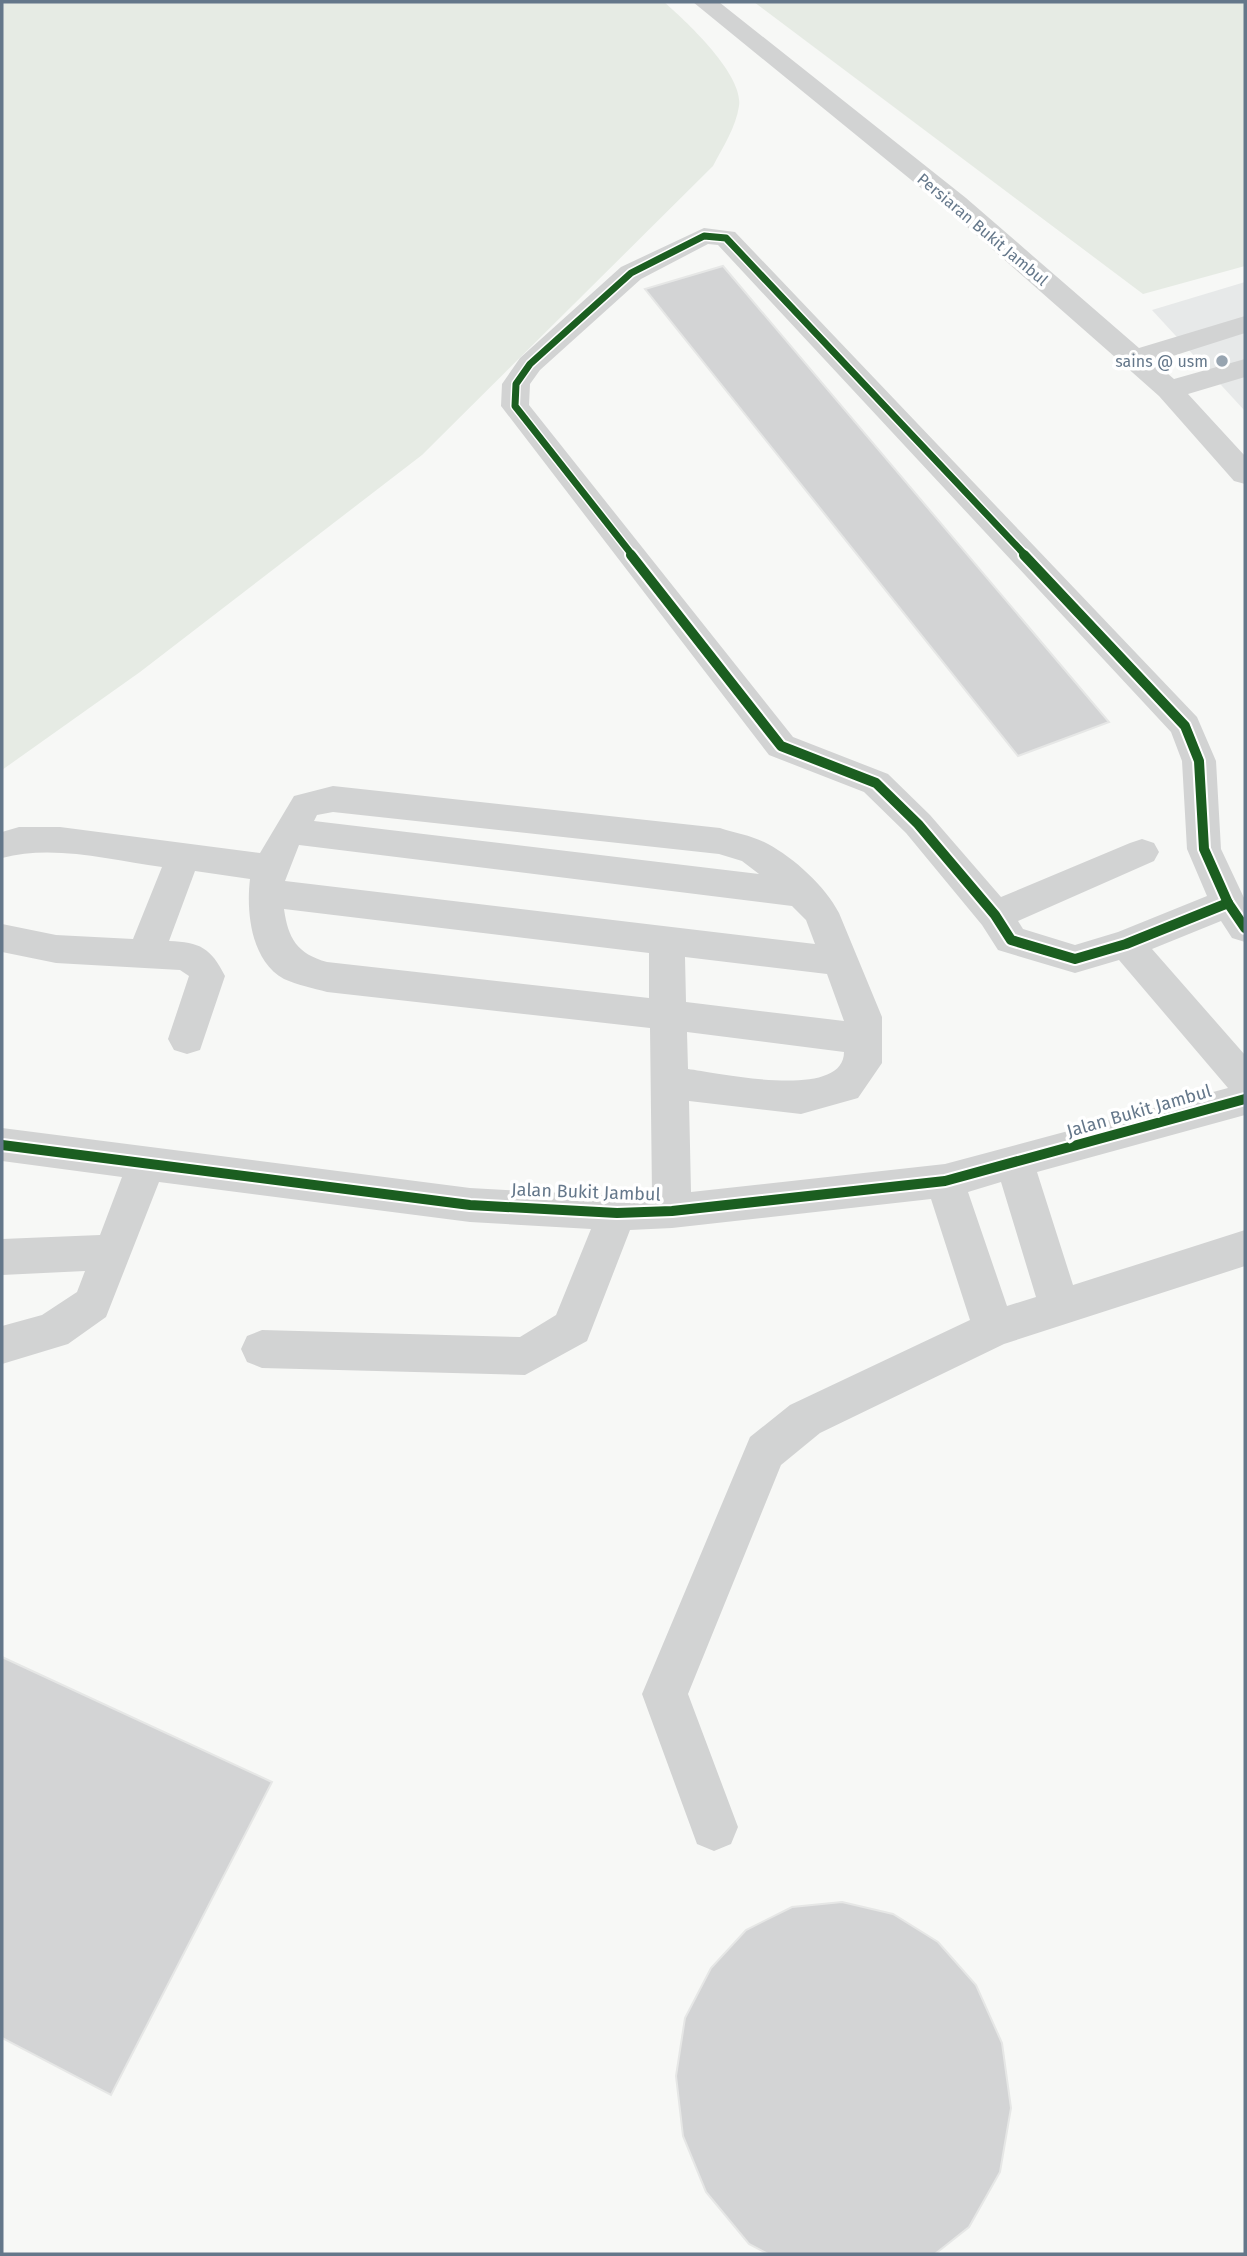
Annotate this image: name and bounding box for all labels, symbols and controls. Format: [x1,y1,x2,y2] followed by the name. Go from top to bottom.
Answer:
[913,169,1052,290] street label: Persiaran Bukit Jambul
[1115,352,1208,371] place label: sains @ usm
[1214,353,1230,369] marker: sains @ usm
[1064,1080,1214,1142] street label: Jalan Bukit Jambul
[511,1178,661,1206] street label: Jalan Bukit Jambul

